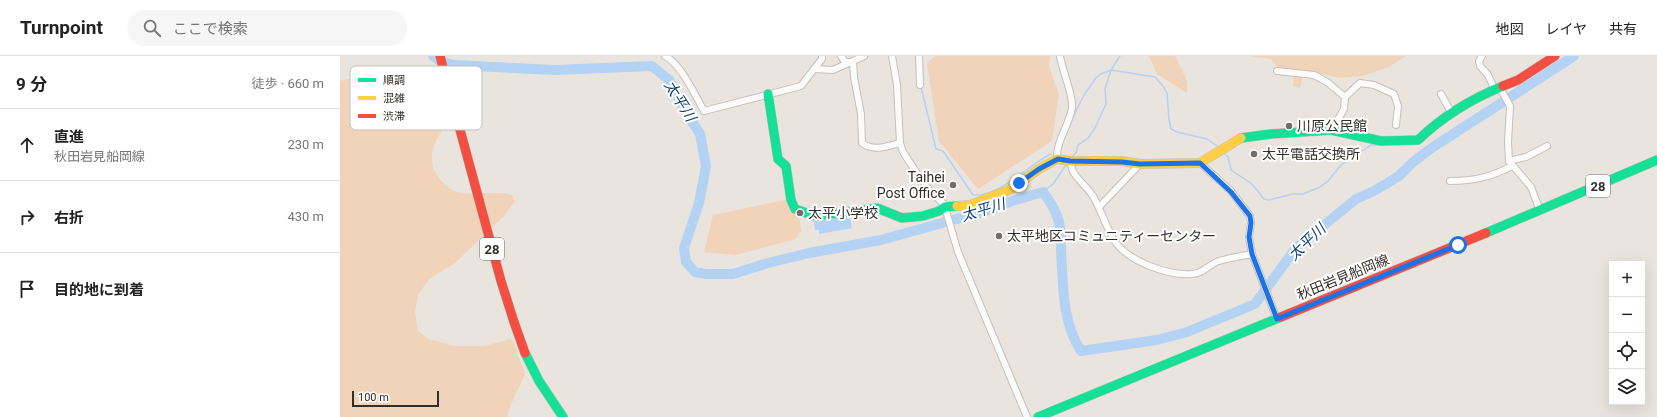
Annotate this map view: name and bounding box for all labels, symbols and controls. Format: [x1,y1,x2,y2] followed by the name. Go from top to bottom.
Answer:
[127,10,407,46] search box
[20,16,103,39] text: Turnpoint
[141,17,163,39] icon: search
[173,20,248,38] text: ここで検索
[1495,21,1523,37] text: 地図
[1545,21,1587,37] text: レイヤ
[1609,21,1637,37] text: 共有
[350,66,482,130] legend
[16,74,47,94] text: 9 分
[383,74,405,87] text: 順調
[252,76,324,91] text: 徒歩 · 660 m
[660,77,701,127] water label: 太平川
[383,92,405,105] text: 混雑
[383,110,405,123] text: 渋滞
[1297,118,1367,134] place label: 川原公民館
[1284,121,1294,131] marker: 川原公民館
[54,128,84,146] text: 直進
[16,134,38,156] icon: ahead
[287,137,324,152] text: 230 m
[1262,146,1360,162] place label: 太平電話交換所
[54,149,145,164] text: 秋田岩見船岡線
[1249,149,1259,159] marker: 太平電話交換所
[877,169,945,201] place label: Taihei Post Office
[1010,174,1028,192] route end
[1586,175,1610,197] road number: 28
[948,180,958,190] marker: Taihei Post Office
[959,194,1009,225] water label: 太平川
[808,205,878,221] place label: 太平小学校
[16,206,38,228] icon: right
[795,208,805,218] marker: 太平小学校
[54,209,84,227] text: 右折
[287,209,324,224] text: 430 m
[1285,219,1331,264] water label: 太平川
[1007,228,1216,244] place label: 太平地区コミュニティーセンター
[994,231,1004,241] marker: 太平地区コミュニティーセンター
[1449,236,1467,254] route start
[480,238,504,260] road number: 28
[1295,251,1391,303] street label: 秋田岩見船岡線
[1609,261,1645,405] map controls
[1609,261,1645,297] button: +
[16,278,38,300] icon: arrive
[54,281,144,299] text: 目的地に到着
[1609,297,1645,333] button: −
[1609,333,1645,369] button: locate
[1609,369,1645,405] button: layers
[352,389,439,408] scale bar
[358,391,389,404] text: 100 m

